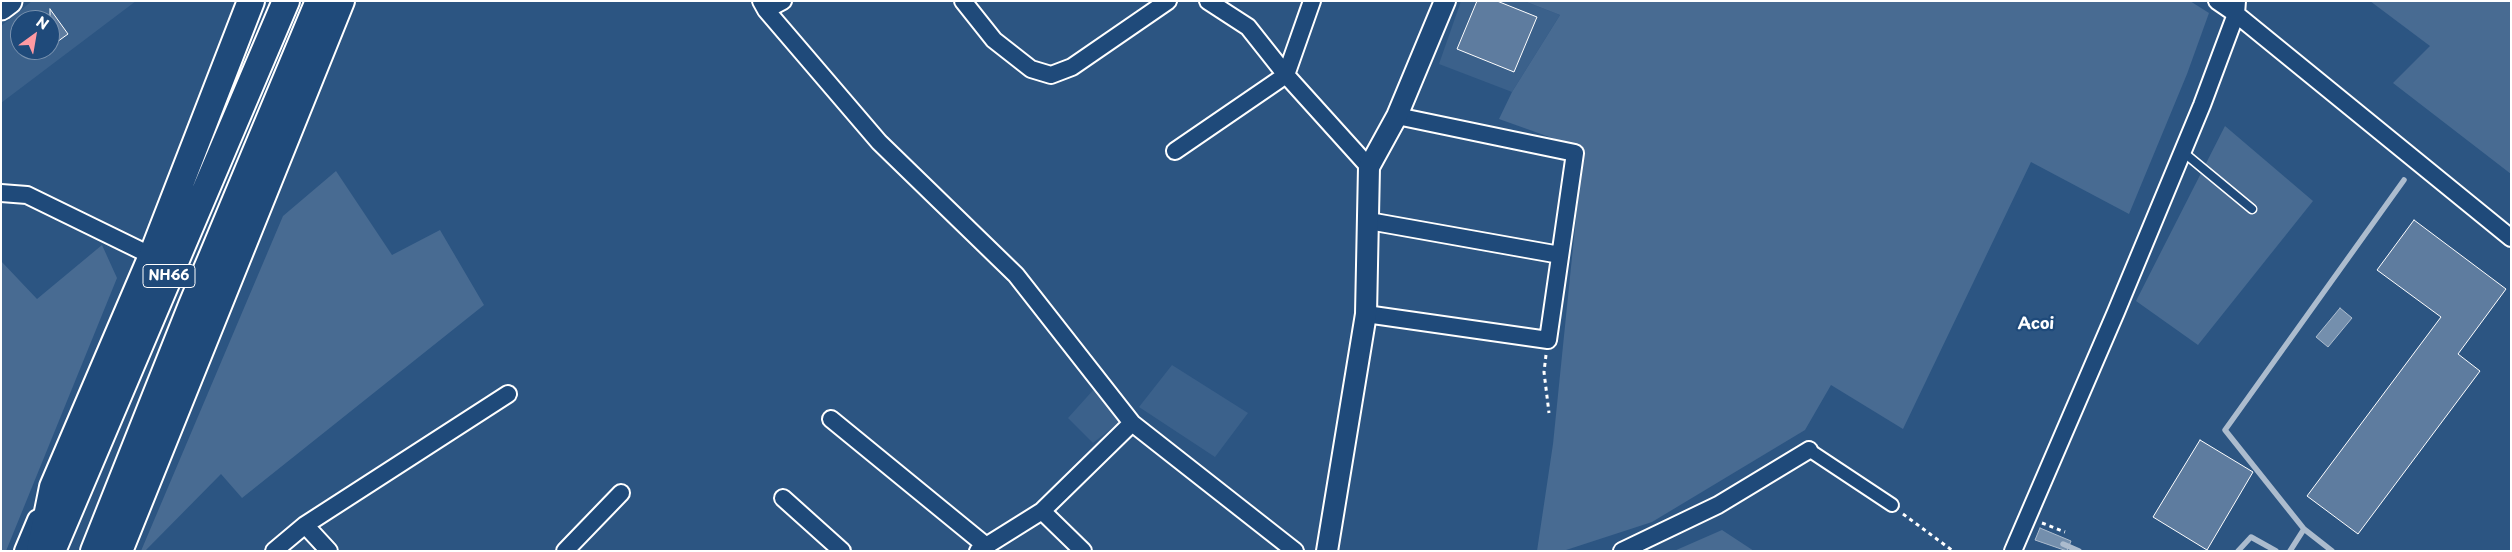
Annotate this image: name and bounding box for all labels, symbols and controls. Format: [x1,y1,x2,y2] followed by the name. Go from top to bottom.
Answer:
[10,10,60,60] north arrow
[32,11,53,35] text: N
[143,264,195,288] road number: NH66
[2018,315,2054,335] district label: Acoi

